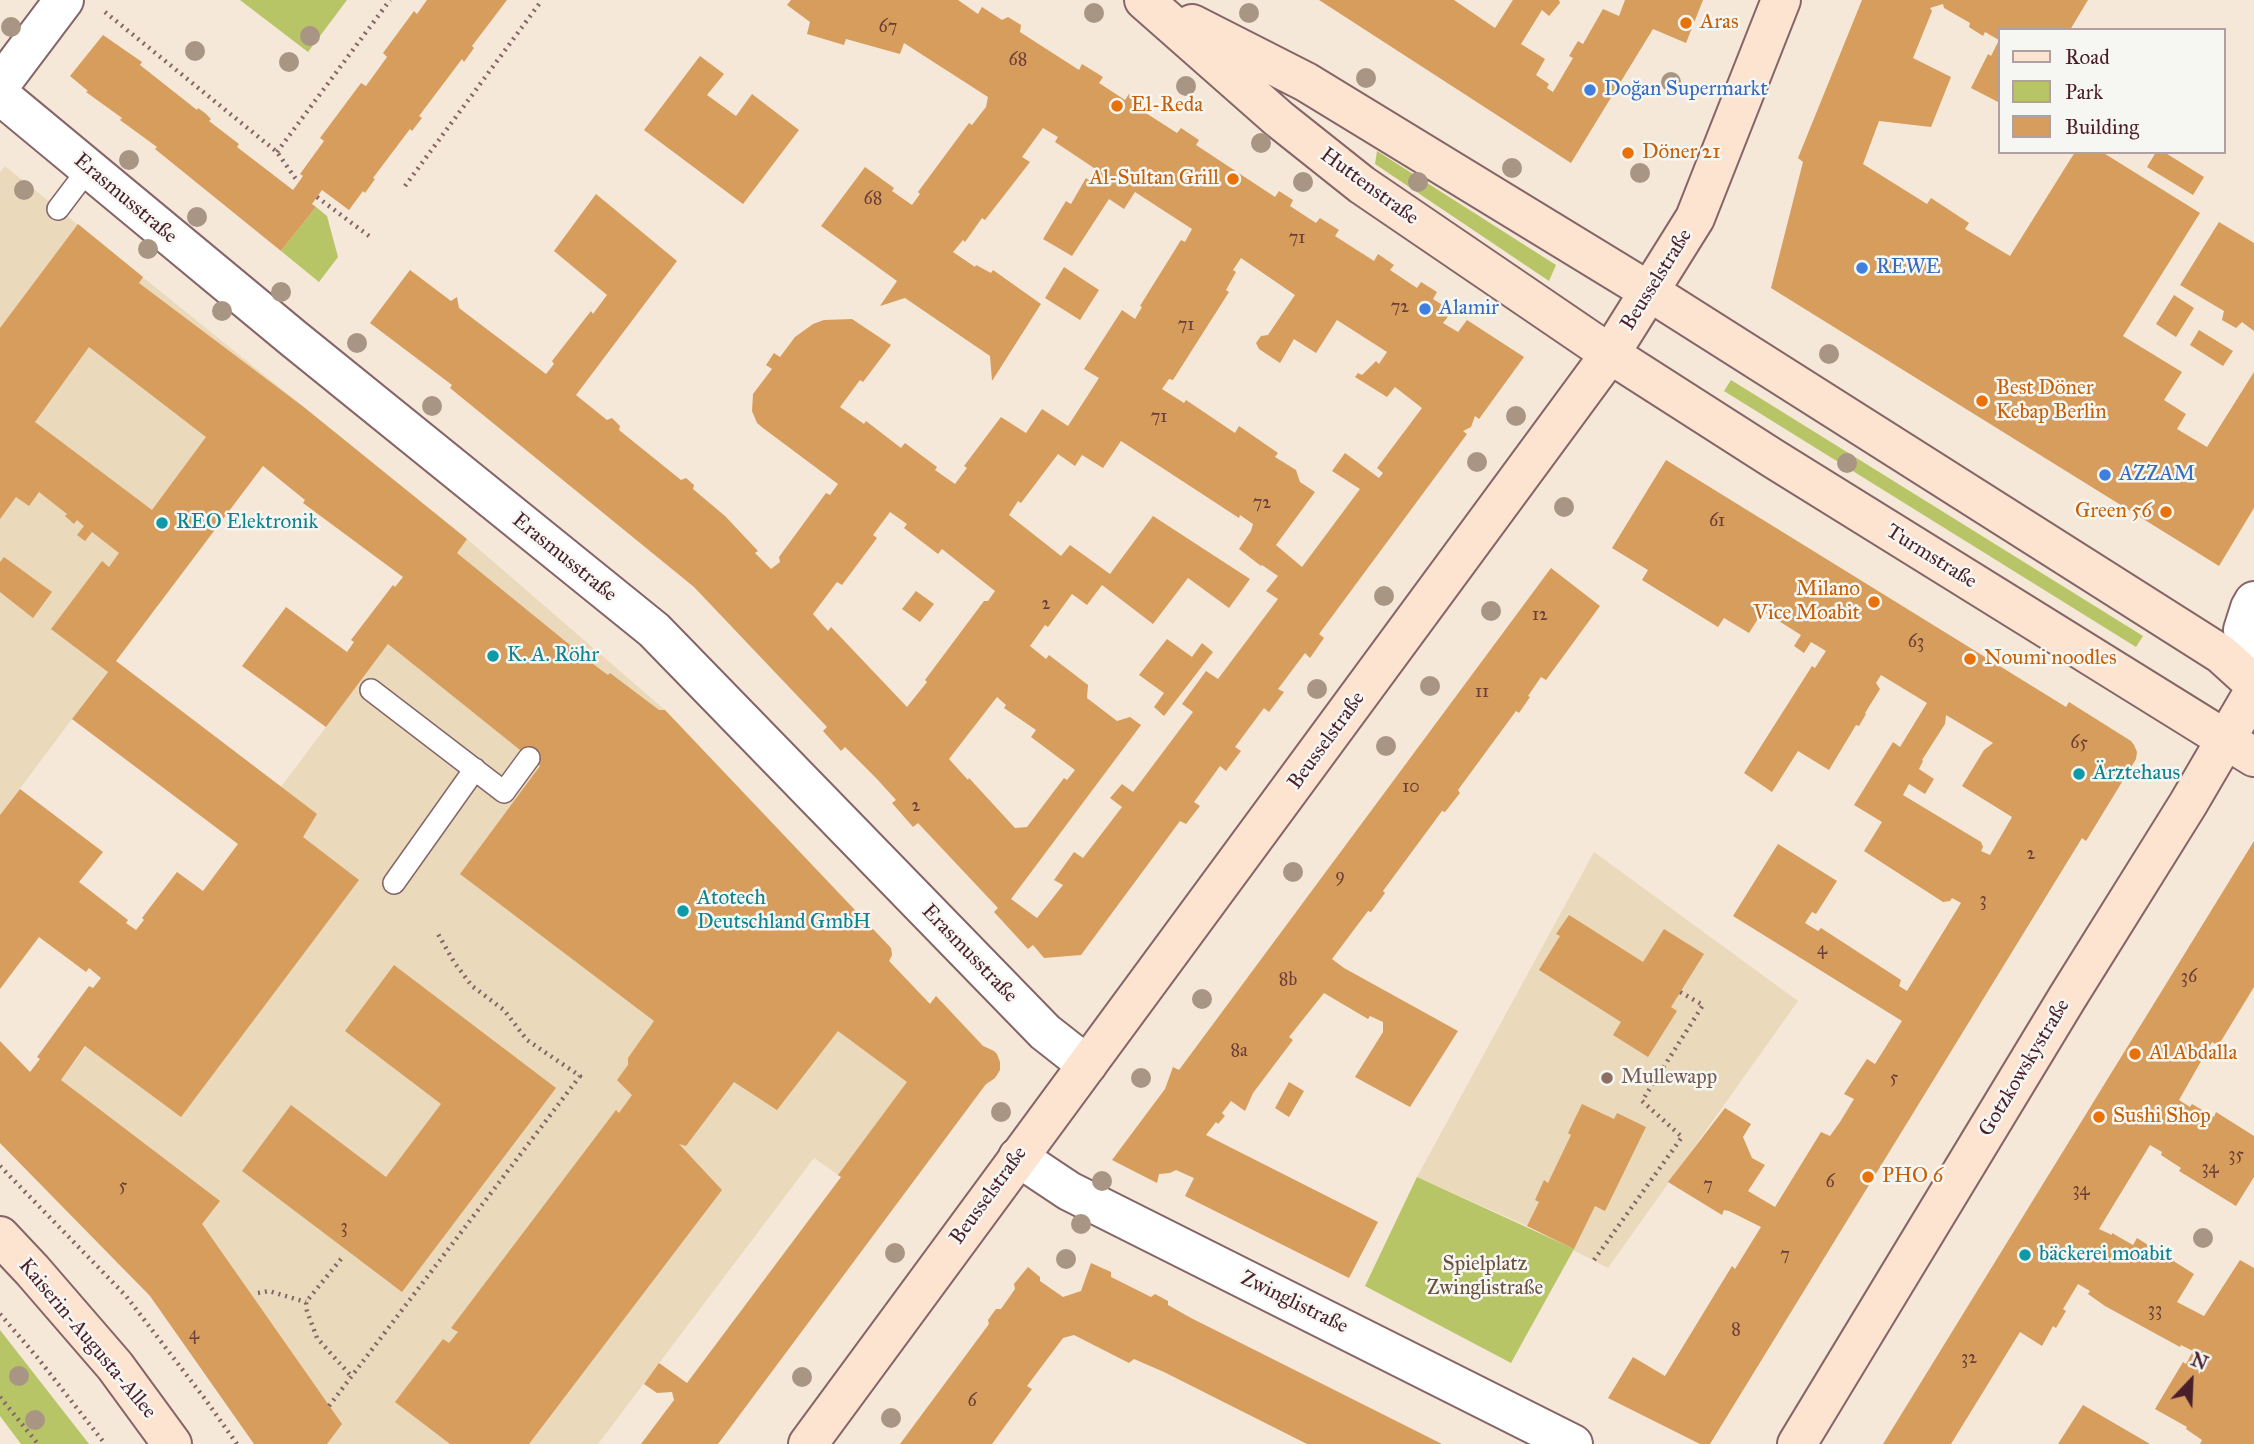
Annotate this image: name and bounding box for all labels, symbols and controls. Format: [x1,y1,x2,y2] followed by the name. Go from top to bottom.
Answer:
[1700,10,1739,36] place label: Aras
[1678,15,1694,31] marker: Aras
[879,17,897,39] house number: 67
[1998,28,2226,154] legend
[2065,44,2110,70] text: Road
[1009,50,1027,72] house number: 68
[1604,77,1768,103] place label: Doğan Supermarkt
[2065,79,2103,105] text: Park
[1582,82,1598,98] marker: Doğan Supermarkt
[1131,93,1203,119] place label: El-Reda
[1109,98,1125,114] marker: El-Reda
[2065,114,2139,140] text: Building
[1642,140,1720,166] place label: Döner 21
[1315,143,1423,231] street label: Huttenstraße
[1620,145,1636,161] marker: Döner 21
[68,148,182,250] street label: Erasmusstraße
[1089,166,1219,192] place label: Al-Sultan Grill
[1225,171,1241,187] marker: Al-Sultan Grill
[864,189,882,211] house number: 68
[1616,225,1698,335] street label: Beusselstraße
[1289,228,1305,250] house number: 71
[1876,255,1941,281] place label: REWE
[1854,260,1870,276] marker: REWE
[1439,296,1499,322] place label: Alamir
[1391,297,1409,319] house number: 72
[1417,301,1433,317] marker: Alamir
[1178,315,1194,337] house number: 71
[1996,376,2107,426] place label: Best Döner Kebap Berlin
[1974,393,1990,409] marker: Best Döner Kebap Berlin
[1151,407,1167,429] house number: 71
[2119,462,2195,488] place label: AZZAM
[2097,467,2113,483] marker: AZZAM
[1253,493,1271,515] house number: 72
[2075,499,2152,525] place label: Green 56
[2158,504,2174,520] marker: Green 56
[507,508,621,608] street label: Erasmusstraße
[176,510,318,536] place label: REO Elektronik
[1709,511,1725,533] house number: 61
[154,515,170,531] marker: REO Elektronik
[1881,519,1981,595] street label: Turmstraße
[1753,577,1860,627] place label: Milano Vice Moabit
[1042,594,1050,616] house number: 2
[1866,594,1882,610] marker: Milano Vice Moabit
[1532,605,1548,627] house number: 12
[1908,632,1924,654] house number: 63
[507,643,599,669] place label: K. A. Röhr
[1984,646,2117,672] place label: Noumi noodles
[485,648,501,664] marker: K. A. Röhr
[1962,651,1978,667] marker: Noumi noodles
[1475,682,1489,704] house number: 11
[1283,687,1371,795] street label: Beusselstraße
[2070,733,2088,755] house number: 65
[2093,761,2180,787] place label: Ärztehaus
[2071,766,2087,782] marker: Ärztehaus
[1402,777,1420,799] house number: 10
[912,796,920,818] house number: 2
[2027,844,2035,866] house number: 2
[1335,866,1345,888] house number: 9
[697,886,871,936] place label: Atotech Deutschland GmbH
[1979,890,1987,912] house number: 3
[916,899,1022,1009] street label: Erasmusstraße
[675,903,691,919] marker: Atotech Deutschland GmbH
[1817,939,1827,961] house number: 4
[2181,967,2197,989] house number: 36
[1279,970,1297,992] house number: 8b
[1974,995,2076,1141] street label: Gotzkowskystraße
[1230,1041,1248,1063] house number: 8a
[2149,1041,2237,1067] place label: Al Abdalla
[2127,1046,2143,1062] marker: Al Abdalla
[1621,1065,1717,1091] place label: Mullewapp
[1890,1068,1898,1090] house number: 5
[1599,1070,1615,1086] marker: Mullewapp
[2113,1104,2211,1130] place label: Sushi Shop
[2091,1109,2107,1125] marker: Sushi Shop
[945,1142,1033,1250] street label: Beusselstraße
[2228,1145,2244,1167] house number: 35
[2201,1158,2219,1180] house number: 34
[1882,1164,1943,1190] place label: PHO 6
[1860,1169,1876,1185] marker: PHO 6
[1825,1172,1835,1194] house number: 6
[1703,1175,1713,1197] house number: 7
[119,1176,127,1198] house number: 5
[2072,1180,2090,1202] house number: 34
[340,1217,348,1239] house number: 3
[2039,1242,2172,1268] place label: bäckerei moabit
[1780,1245,1790,1267] house number: 7
[2017,1247,2033,1263] marker: bäckerei moabit
[1427,1252,1543,1302] park label: Spielplatz Zwinglistraße
[13,1254,161,1424] street label: Kaiserin-Augusta-Allee
[1236,1266,1352,1340] street label: Zwinglistraße
[2148,1300,2162,1322] house number: 33
[1731,1320,1741,1342] house number: 8
[189,1324,199,1346] house number: 4
[2156,1346,2226,1416] north arrow
[2187,1347,2211,1375] text: N
[1961,1348,1977,1370] house number: 32
[967,1391,977,1413] house number: 6

